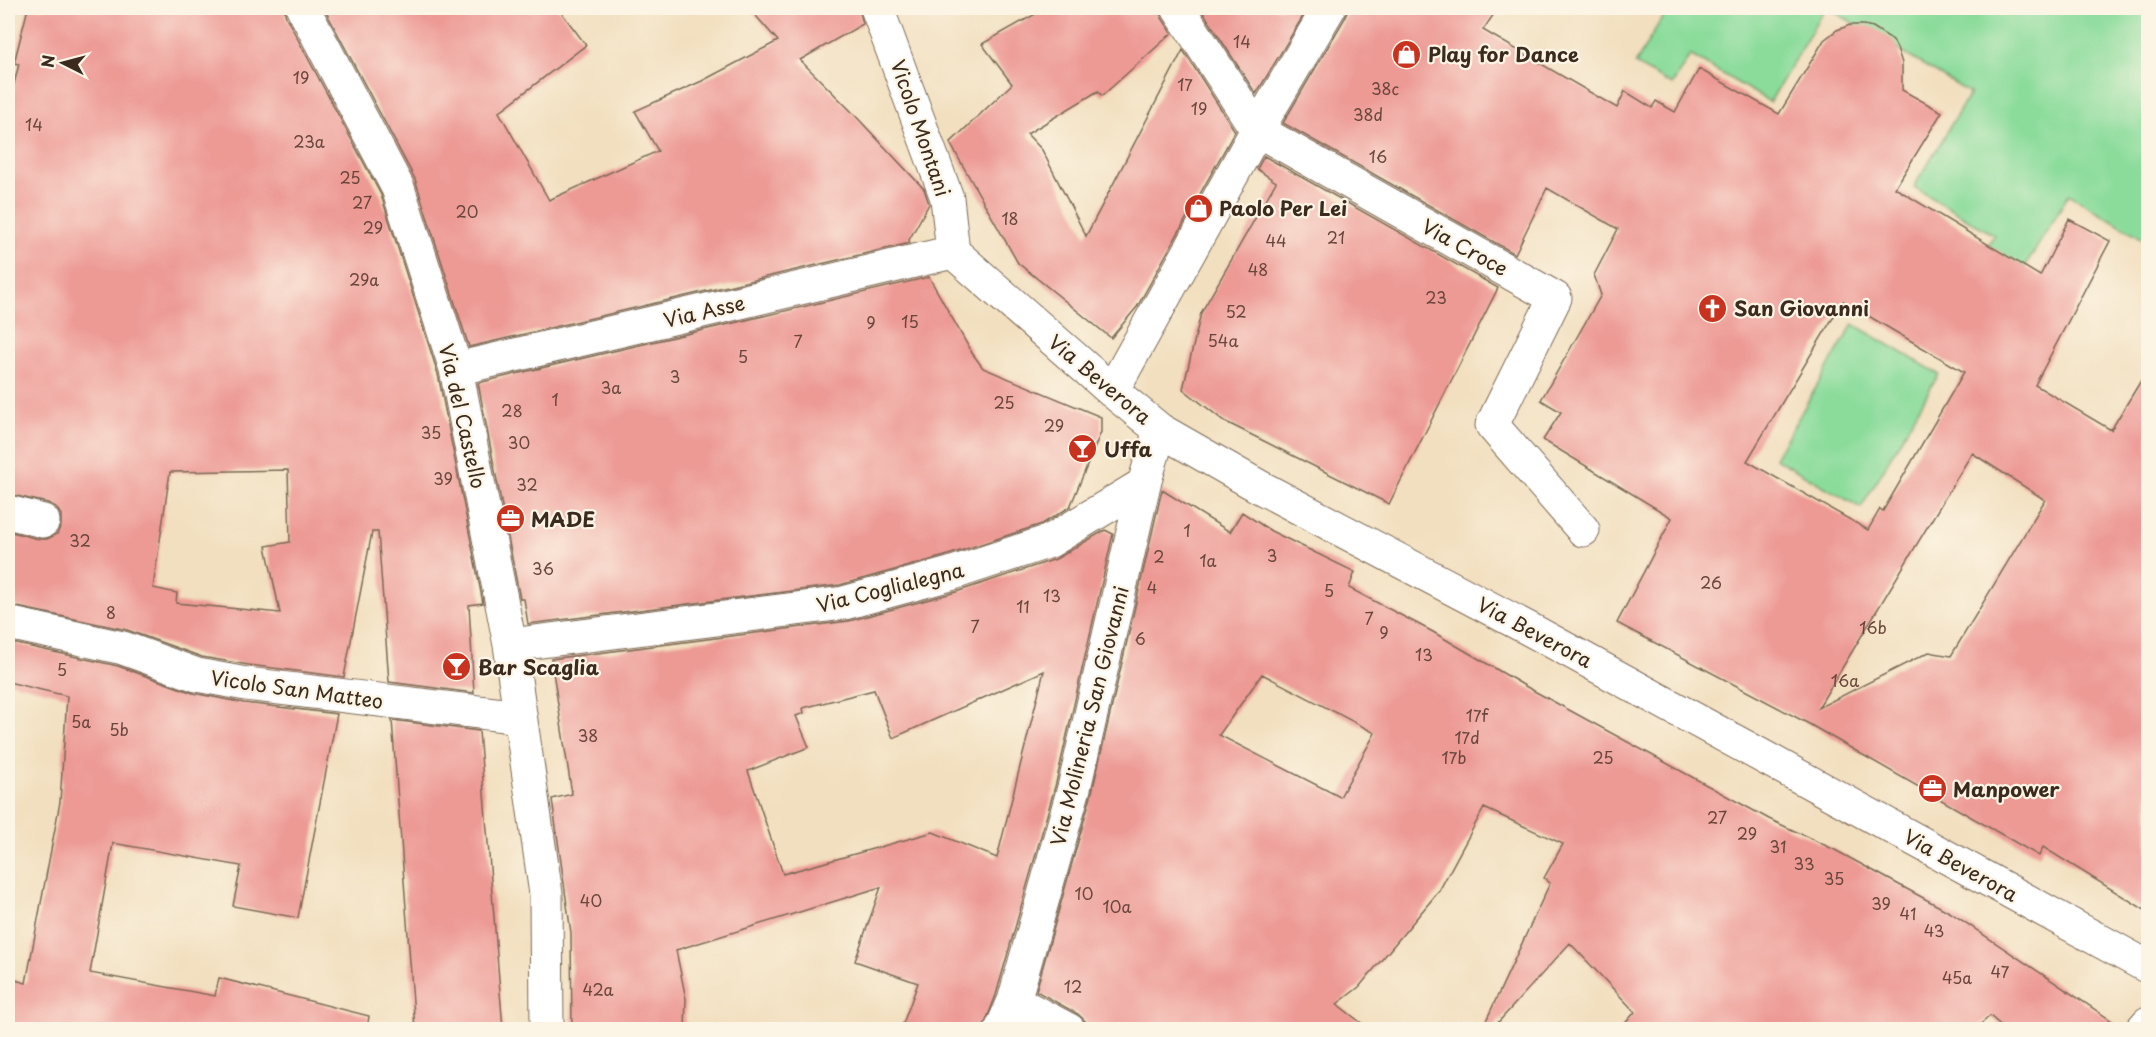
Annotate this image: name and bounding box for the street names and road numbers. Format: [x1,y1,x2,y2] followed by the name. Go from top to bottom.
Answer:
[884,56,958,200] street label: Vicolo Montani
[1416,211,1514,283] street label: Via Croce
[660,287,748,335] street label: Via Asse
[1042,327,1159,432] street label: Via Beverora
[432,341,494,491] street label: Via del Castello
[813,554,967,620] street label: Via Coglialegna
[1042,583,1136,849] street label: Via Molineria San Giovanni
[1472,589,1599,675] street label: Via Beverora
[209,662,385,716] street label: Vicolo San Matteo
[1898,821,2024,909] street label: Via Beverora

